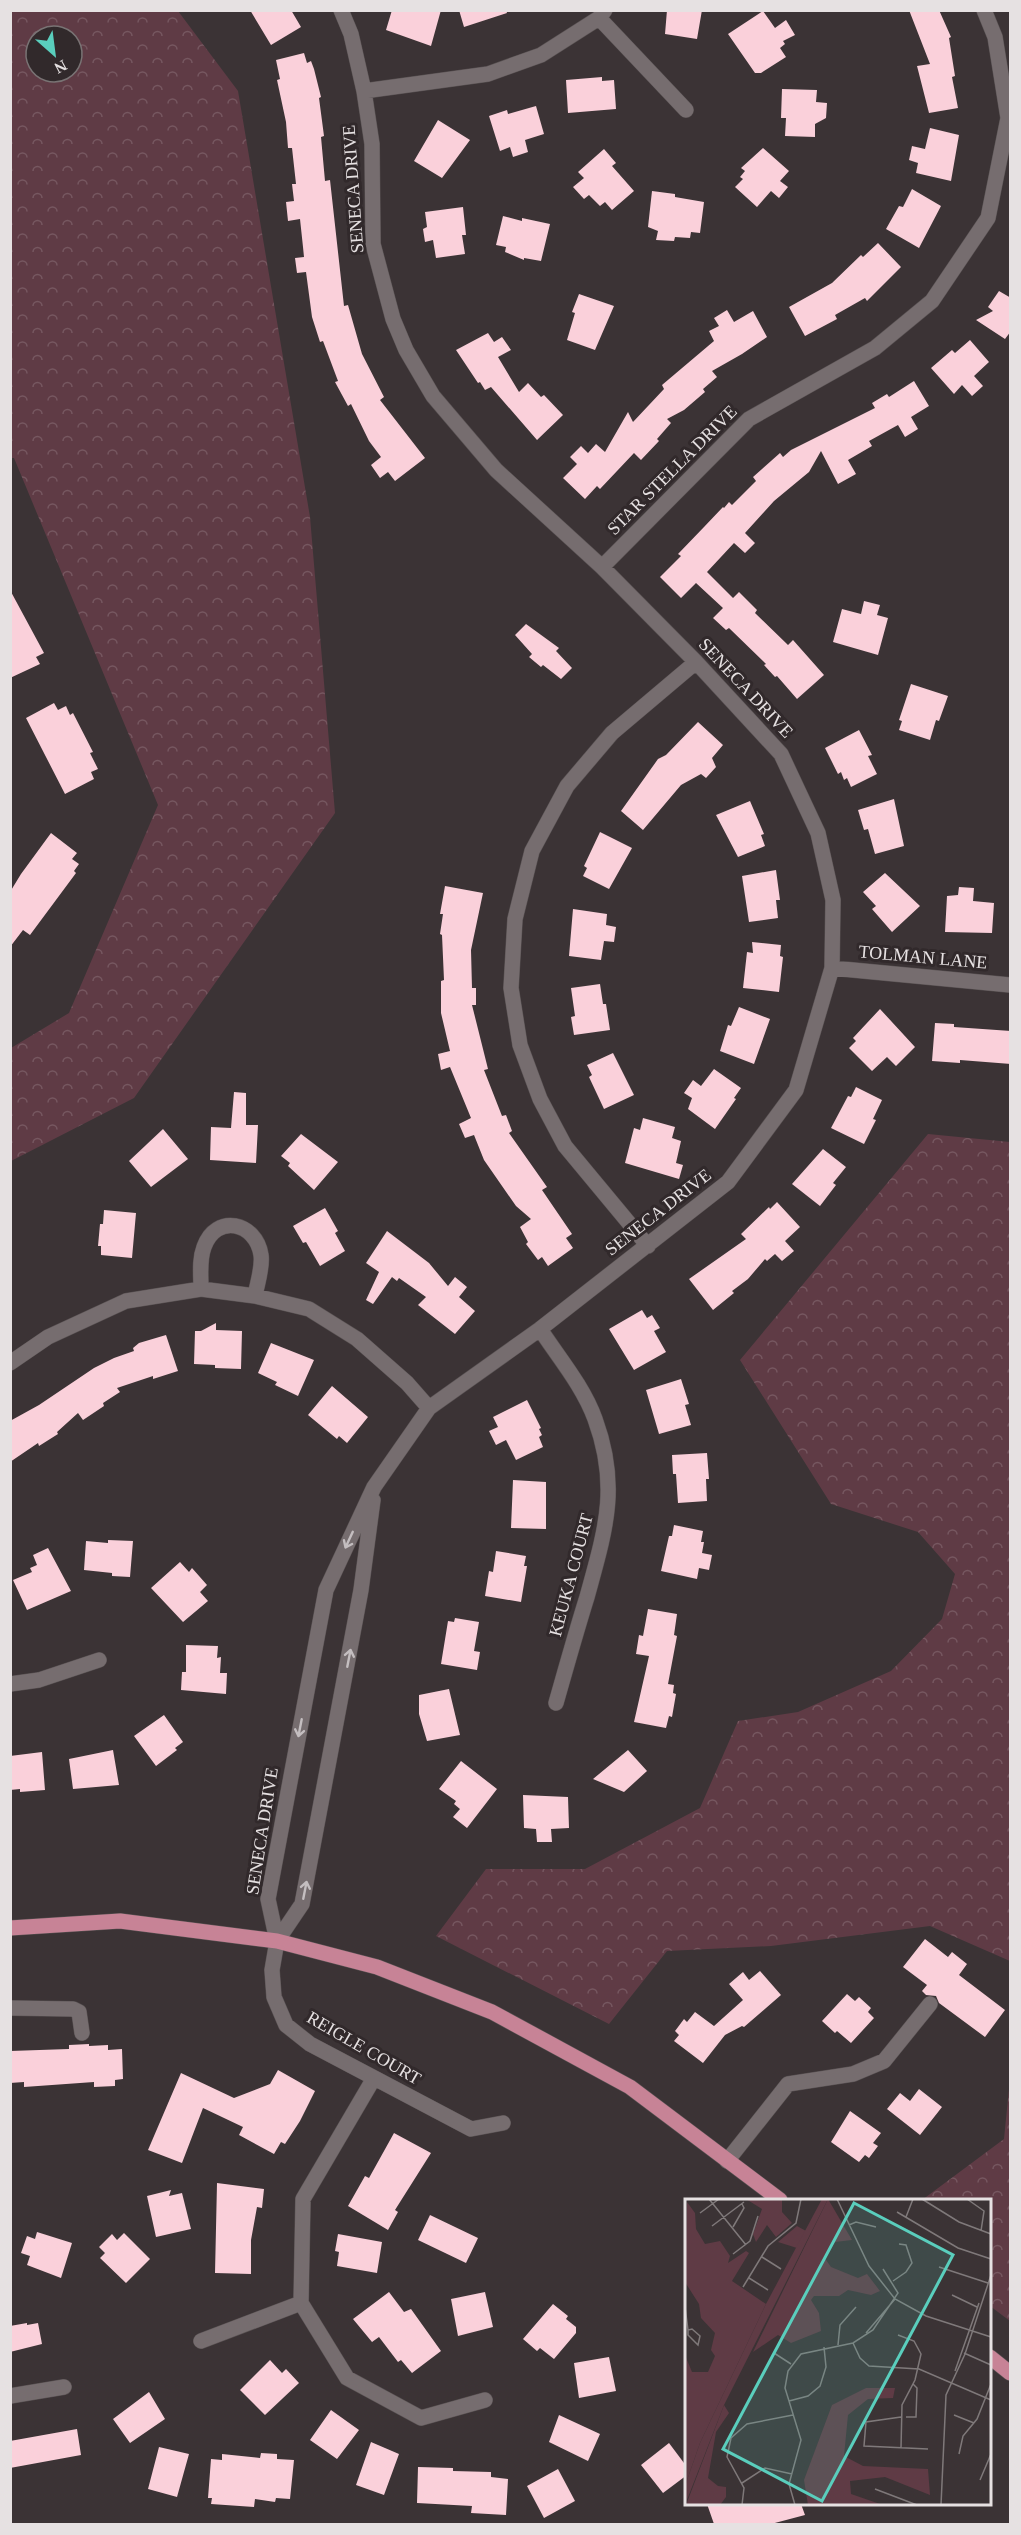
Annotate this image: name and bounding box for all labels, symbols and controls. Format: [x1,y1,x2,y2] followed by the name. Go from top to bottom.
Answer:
[24,24,84,84] north arrow
[51,57,70,77] text: N
[339,124,367,254] street label: SENECA DRIVE
[603,401,741,539] street label: STAR STELLA DRIVE
[695,634,797,742] street label: SENECA DRIVE
[858,941,988,973] street label: TOLMAN LANE
[601,1165,715,1259] street label: SENECA DRIVE
[545,1511,597,1639] street label: KEUKA COURT
[343,1531,355,1549] one-way arrow
[344,1648,355,1668] one-way arrow
[294,1717,305,1737] one-way arrow
[242,1766,282,1896] street label: SENECA DRIVE
[300,1881,311,1901] one-way arrow
[303,2007,425,2089] street label: REIGLE COURT
[685,2199,991,2505] inset map

